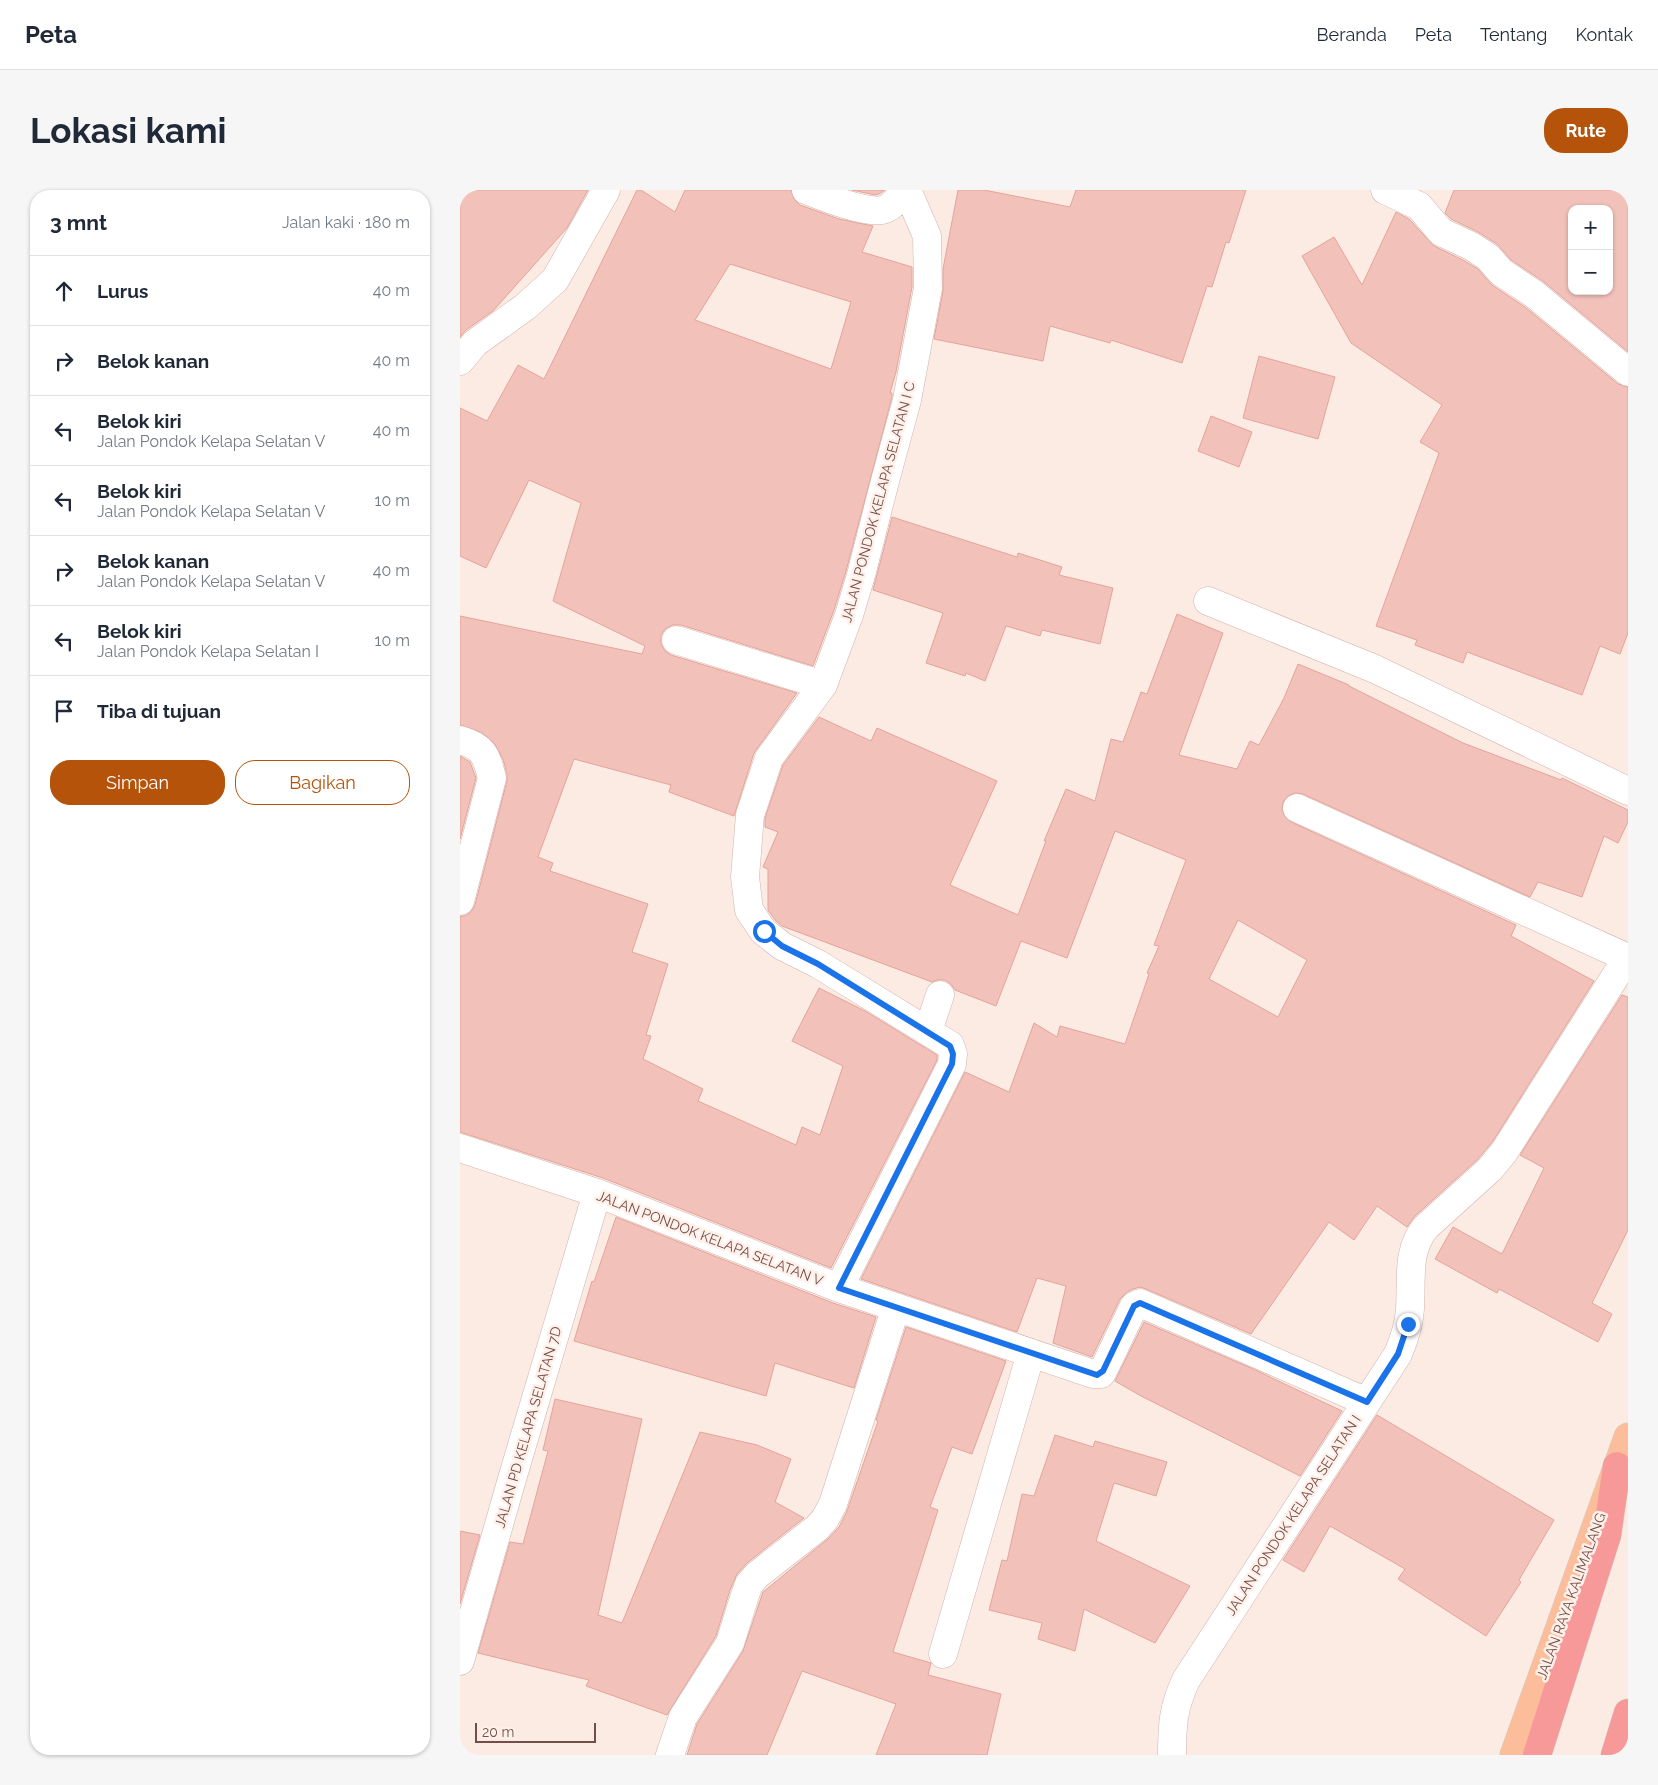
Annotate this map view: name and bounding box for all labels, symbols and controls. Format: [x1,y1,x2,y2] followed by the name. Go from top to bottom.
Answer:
[25,20,77,49] text: Peta
[1317,24,1387,45] text: Beranda
[1415,24,1452,45] text: Peta
[1480,24,1547,45] text: Tentang
[1575,24,1633,45] text: Kontak
[1544,108,1628,153] button: Rute
[30,110,227,151] text: Lokasi kami
[1568,205,1613,295] map controls
[1568,205,1613,250] button: +
[50,210,107,235] text: 3 mnt
[282,213,410,232] text: Jalan kaki · 180 m
[1568,250,1613,295] button: −
[50,277,78,305] icon: ahead
[97,280,148,302] text: Lurus
[373,281,410,300] text: 40 m
[50,347,78,375] icon: right
[97,350,209,372] text: Belok kanan
[373,351,410,370] text: 40 m
[838,380,918,624] street label: JALAN PONDOK KELAPA SELATAN I C
[97,410,182,432] text: Belok kiri
[50,417,78,445] icon: left
[373,421,410,440] text: 40 m
[97,432,325,451] text: Jalan Pondok Kelapa Selatan V
[97,480,182,502] text: Belok kiri
[50,487,78,515] icon: left
[375,491,410,510] text: 10 m
[97,502,325,521] text: Jalan Pondok Kelapa Selatan V
[97,550,209,572] text: Belok kanan
[50,557,78,585] icon: right
[373,561,410,580] text: 40 m
[97,572,325,591] text: Jalan Pondok Kelapa Selatan V
[97,620,182,642] text: Belok kiri
[50,627,78,655] icon: left
[375,631,410,650] text: 10 m
[97,642,319,661] text: Jalan Pondok Kelapa Selatan I
[50,697,78,725] icon: arrive
[97,700,221,722] text: Tiba di tujuan
[50,760,225,805] button: Simpan
[235,760,410,805] button: Bagikan
[753,920,776,943] route start
[595,1187,826,1289] street label: JALAN PONDOK KELAPA SELATAN V
[1397,1313,1420,1336] route end
[492,1325,564,1529] street label: JALAN PD KELAPA SELATAN 7D
[1222,1412,1364,1618] street label: JALAN PONDOK KELAPA SELATAN I
[1533,1510,1609,1682] street label: JALAN RAYA KALIMALANG
[475,1720,596,1743] scale bar
[482,1724,514,1740] text: 20 m

